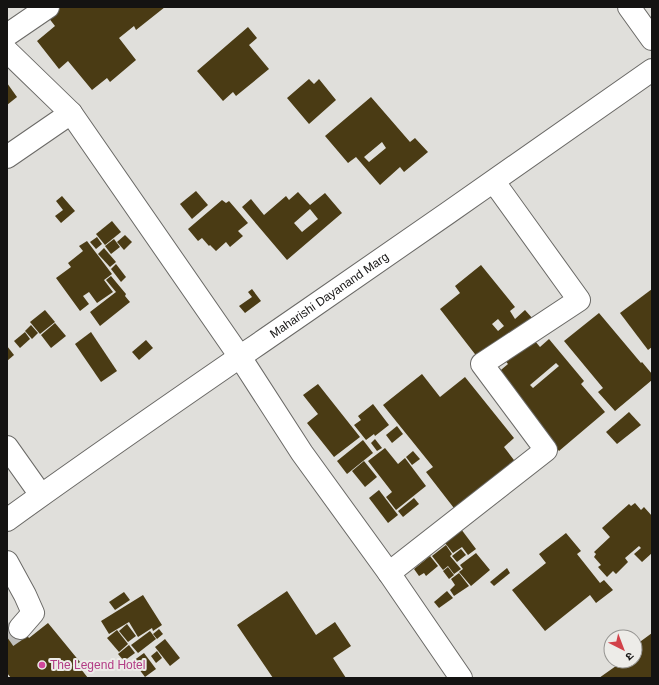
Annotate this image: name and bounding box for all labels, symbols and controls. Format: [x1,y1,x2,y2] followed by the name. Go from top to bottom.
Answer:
[267,249,391,341] street label: Maharishi Dayanand Marg
[603,629,643,669] north arrow
[623,650,636,663] text: उ
[50,658,145,672] place label: The Legend Hotel
[37,660,47,670] marker: The Legend Hotel

